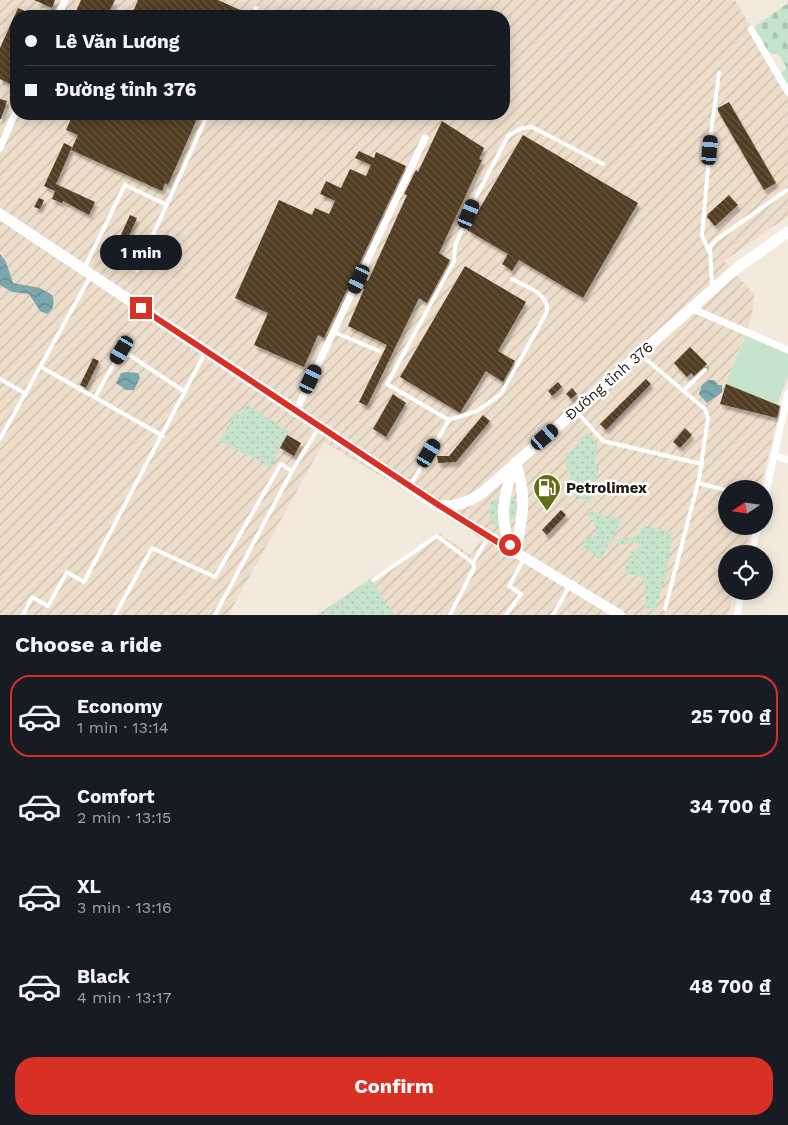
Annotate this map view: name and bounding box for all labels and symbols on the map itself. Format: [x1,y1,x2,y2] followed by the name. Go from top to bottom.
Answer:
[701,134,718,166] car
[456,197,481,231] car
[100,236,182,270] callout: 1 min
[345,262,372,296] car
[130,297,152,319] route end
[108,333,135,367] car
[561,338,657,424] street label: Đường tỉnh 376
[297,362,324,396] car
[528,421,561,453] car
[414,436,443,470] car
[532,473,562,512] fuel station icon: Petrolimex
[566,479,647,497] place label: Petrolimex
[718,480,772,535] north arrow
[499,534,521,556] route start

